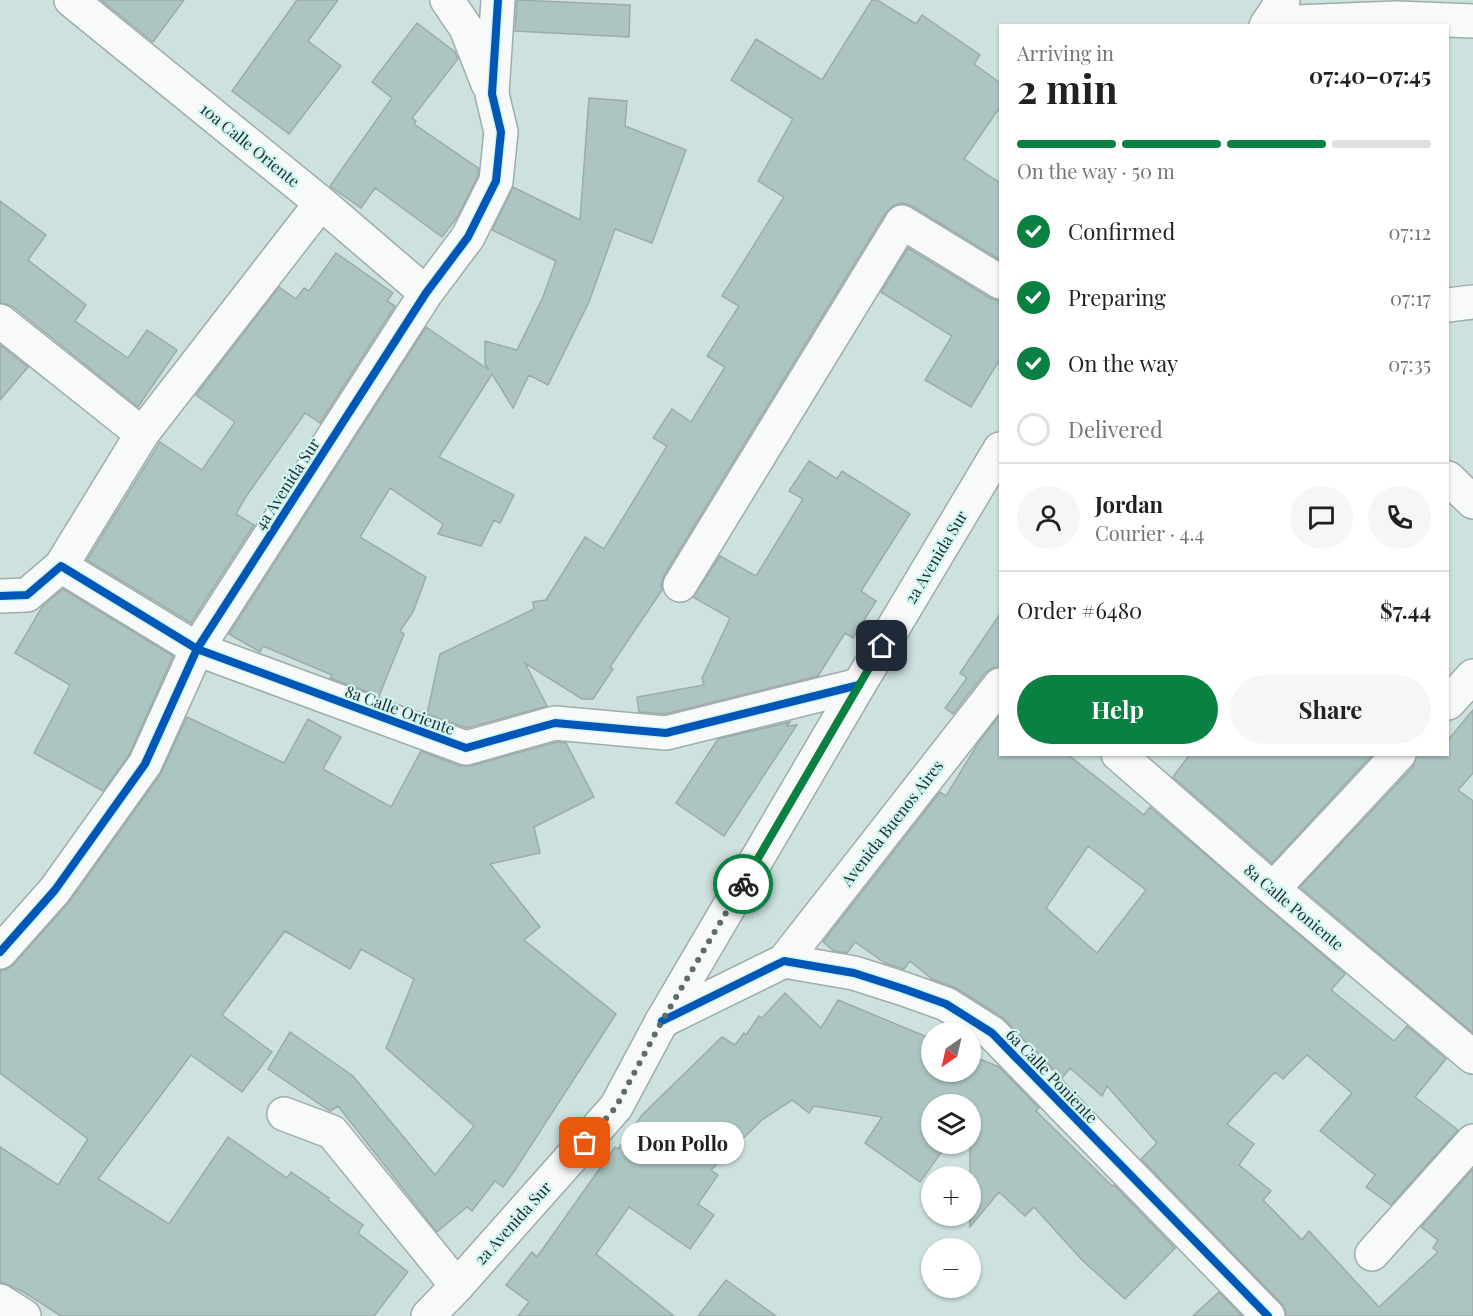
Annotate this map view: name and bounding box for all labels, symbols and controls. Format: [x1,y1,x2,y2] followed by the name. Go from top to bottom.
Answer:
[1017,39,1114,66] text: Arriving in
[1309,60,1431,90] text: 07:40–07:45
[1017,62,1118,114] text: 2 min
[196,98,304,191] street label: 10a Calle Oriente
[1017,157,1175,184] text: On the way · 50 m
[1017,215,1050,248] icon: check
[1068,216,1175,246] text: Confirmed
[1389,218,1431,245] text: 07:12
[1017,281,1050,314] icon: check
[1068,282,1166,312] text: Preparing
[1390,284,1431,311] text: 07:17
[1017,347,1050,380] icon: check
[1068,348,1178,378] text: On the way
[1388,350,1431,377] text: 07:35
[1068,414,1163,444] text: Delivered
[249,434,324,534] street label: 4a Avenida Sur
[1017,486,1080,549] button: person
[1290,486,1353,549] button: chat
[1368,486,1431,549] button: phone
[1095,489,1163,519] text: Jordan
[900,506,972,607] street label: 2a Avenida Sur
[1095,519,1204,546] text: Courier · 4.4
[1017,595,1142,625] text: Order #6480
[1380,595,1431,625] text: $7.44
[856,620,907,671] pin
[865,629,898,662] icon: home
[1017,675,1218,744] button: Help
[1230,675,1431,744] button: Share
[342,680,458,739] street label: 8a Calle Oriente
[835,755,947,891] street label: Avenida Buenos Aires
[713,854,773,914] courier
[1240,859,1348,954] street label: 8a Calle Poniente
[727,868,760,901] icon: bike
[921,1022,981,1082] north arrow
[921,1022,981,1298] map controls
[1002,1024,1103,1127] street label: 6a Calle Poniente
[921,1094,981,1154] button: layers
[559,1117,610,1168] pin
[621,1122,744,1164] callout: Don Pollo
[568,1126,601,1159] icon: bag
[637,1129,728,1156] text: Don Pollo
[921,1166,981,1226] button: +
[470,1177,556,1269] street label: 2a Avenida Sur
[921,1238,981,1298] button: −

